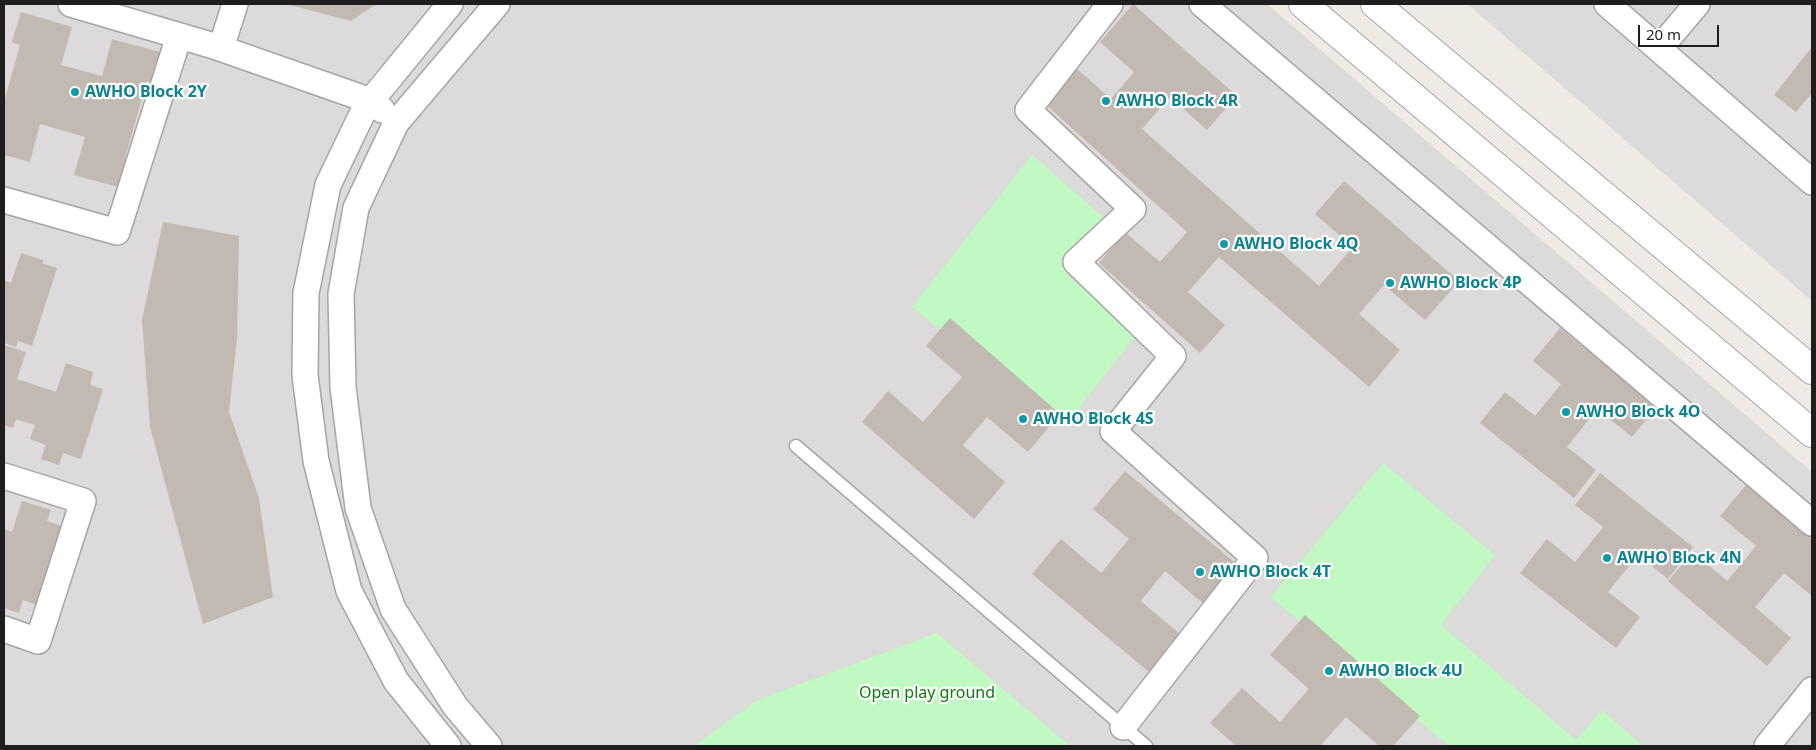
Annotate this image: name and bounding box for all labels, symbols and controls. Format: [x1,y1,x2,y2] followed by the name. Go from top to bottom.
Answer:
[1641,15,1722,47] scale bar
[1646,24,1681,44] text: 20 m
[85,82,207,102] place label: AWHO Block 2Y
[69,86,81,98] marker: AWHO Block 2Y
[1116,91,1238,111] place label: AWHO Block 4R
[1100,95,1112,107] marker: AWHO Block 4R
[1234,234,1359,254] place label: AWHO Block 4Q
[1218,238,1230,250] marker: AWHO Block 4Q
[1400,273,1522,293] place label: AWHO Block 4P
[1384,277,1396,289] marker: AWHO Block 4P
[1576,402,1701,422] place label: AWHO Block 4O
[1560,406,1572,418] marker: AWHO Block 4O
[1033,409,1154,429] place label: AWHO Block 4S
[1017,413,1029,425] marker: AWHO Block 4S
[1617,548,1742,568] place label: AWHO Block 4N
[1601,552,1613,564] marker: AWHO Block 4N
[1210,562,1331,582] place label: AWHO Block 4T
[1194,566,1206,578] marker: AWHO Block 4T
[1339,661,1463,681] place label: AWHO Block 4U
[1323,665,1335,677] marker: AWHO Block 4U
[859,683,995,703] park label: Open play ground

